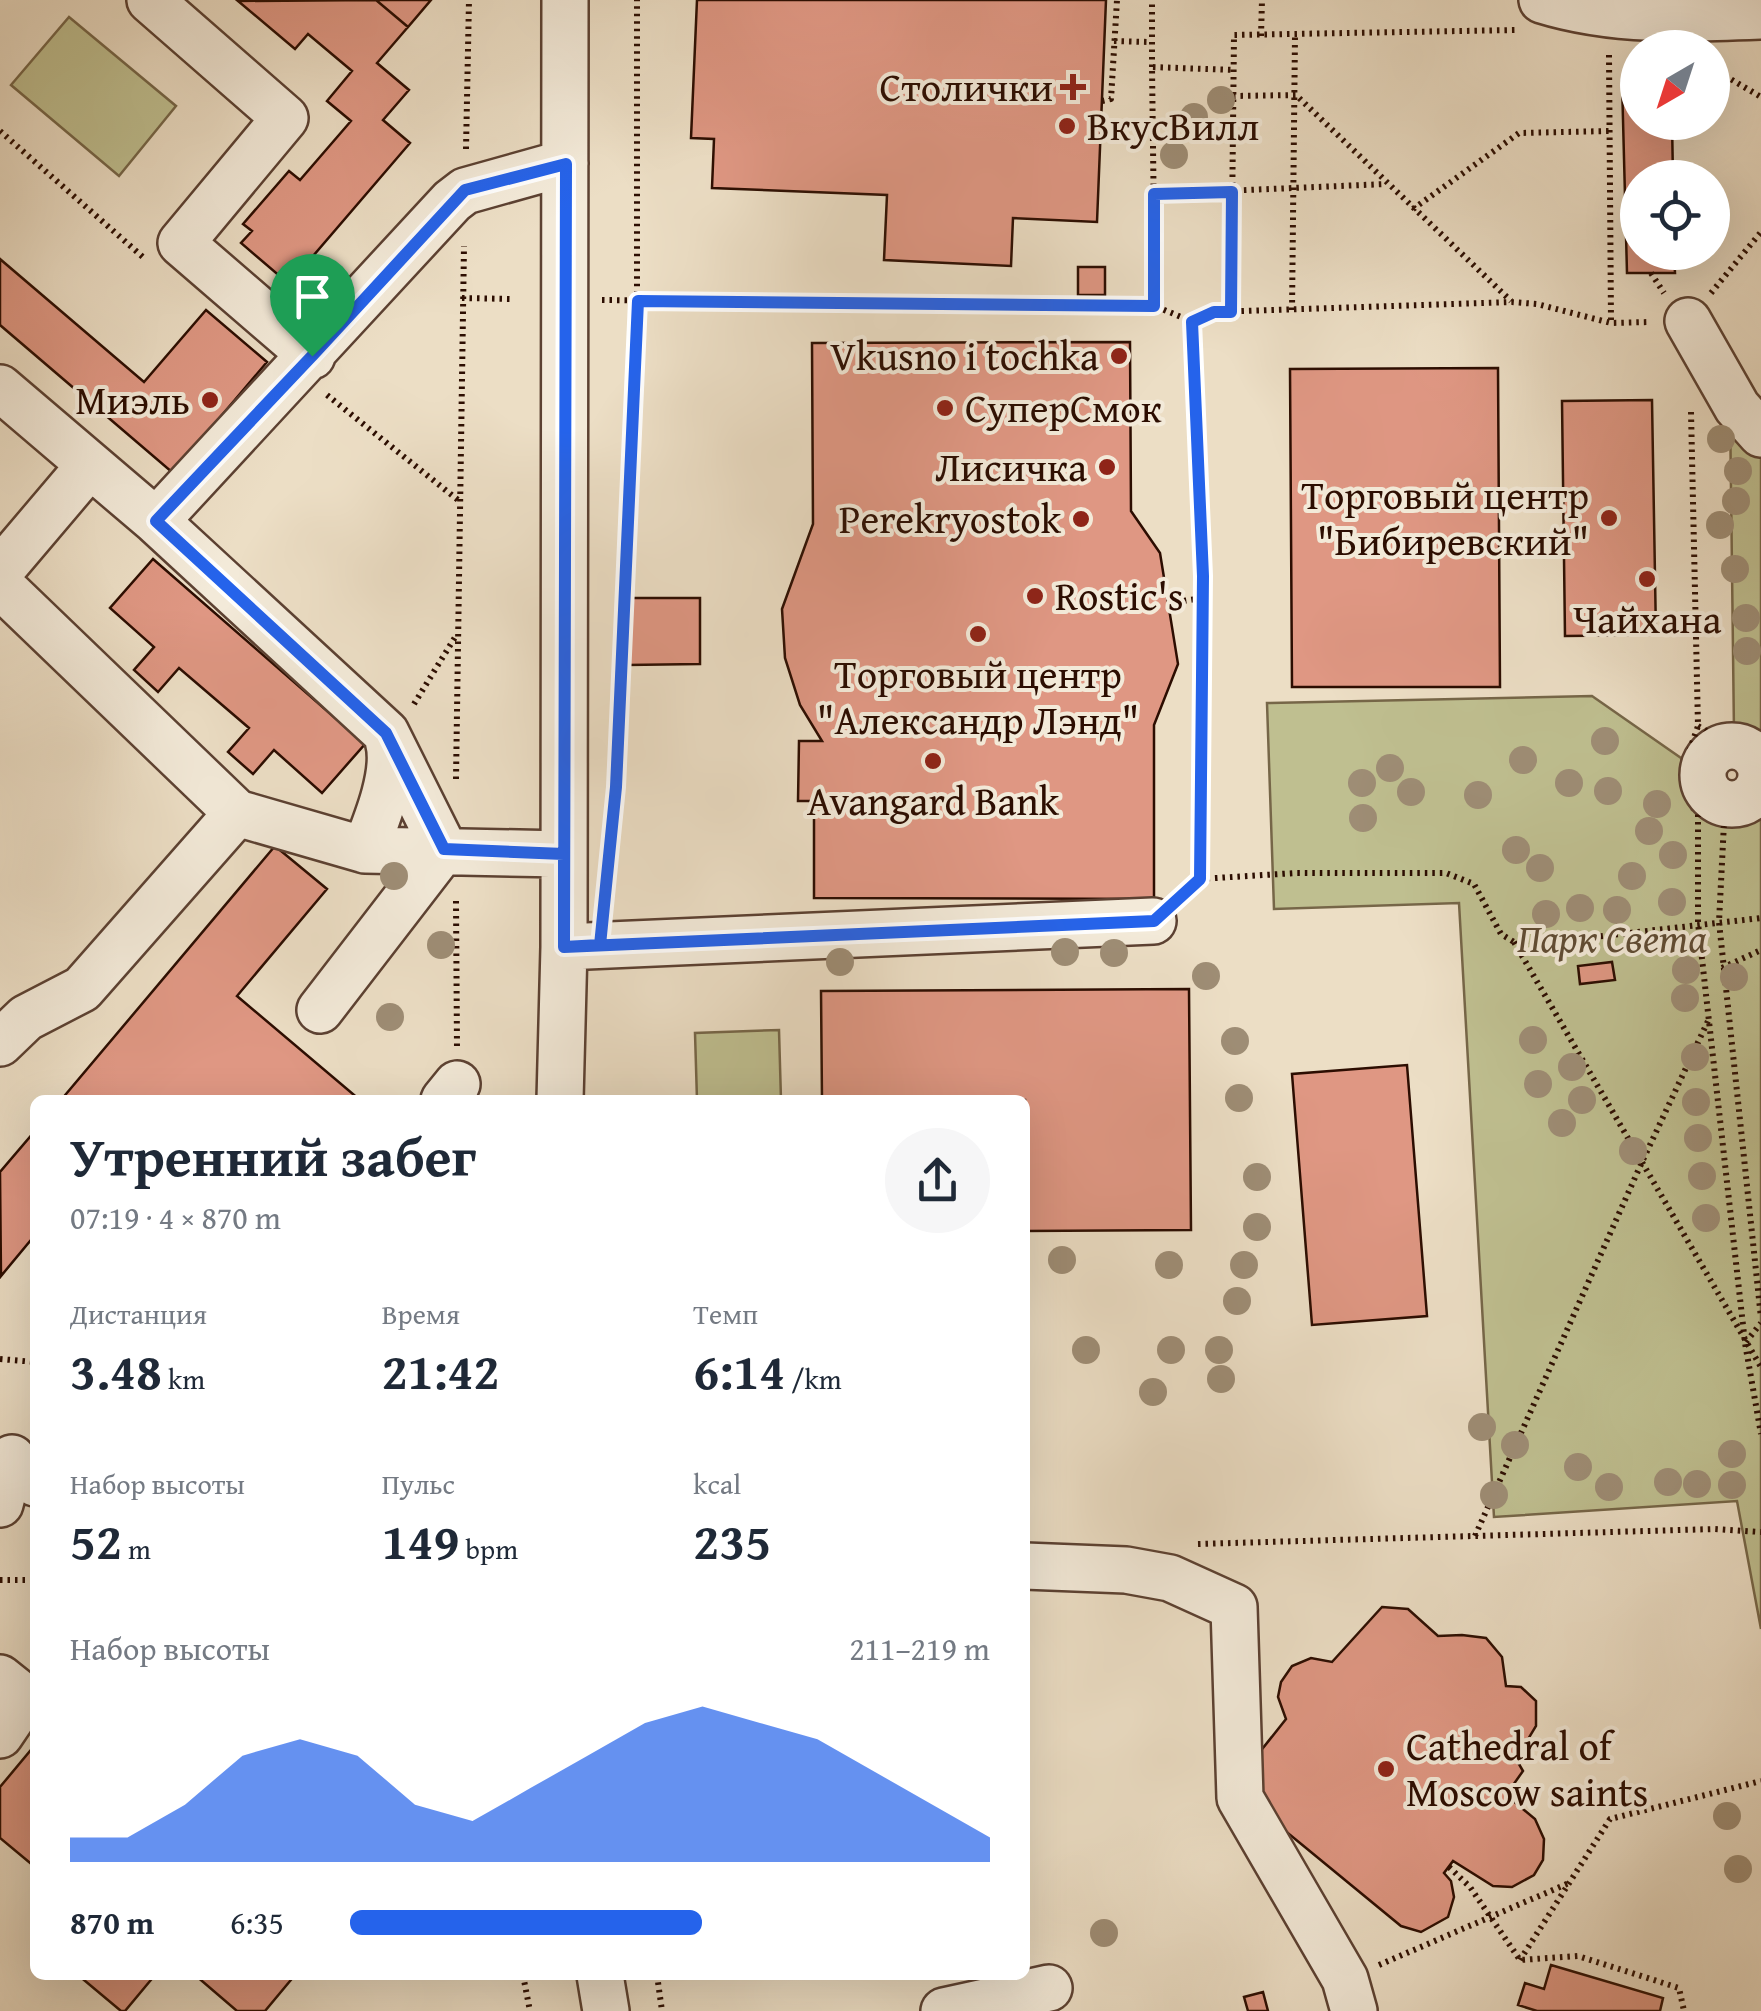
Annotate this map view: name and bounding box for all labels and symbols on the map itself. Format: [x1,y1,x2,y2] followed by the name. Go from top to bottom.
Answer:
[1620,30,1730,140] north arrow
[880,57,1053,116] place label: Столички
[1062,76,1084,98] marker: Столички
[1087,96,1259,155] place label: ВкусВилл
[1056,115,1078,137] marker: ВкусВилл
[270,254,355,357] pin
[830,326,1099,385] place label: Vkusno i tochka
[1108,345,1130,367] marker: Vkusno i tochka
[75,370,190,429] place label: Миэль
[965,378,1162,437] place label: СуперСмок
[199,389,221,411] marker: Миэль
[934,397,956,419] marker: СуперСмок
[935,437,1087,496] place label: Лисичка
[1096,456,1118,478] marker: Лисичка
[1302,465,1589,570] place label: Торговый центр "Бибиревский"
[839,489,1062,548] place label: Perekryostok
[1598,507,1620,529] marker: Торговый центр "Бибиревский"
[1070,508,1092,530] marker: Perekryostok
[1055,566,1184,625] place label: Rostic's
[1636,568,1658,590] marker: Чайхана
[1024,585,1046,607] marker: Rostic's
[1573,589,1721,648] place label: Чайхана
[967,623,989,645] marker: Торговый центр "Александр Лэнд"
[817,644,1139,749] place label: Торговый центр "Александр Лэнд"
[922,750,944,772] marker: Avangard Bank
[807,771,1060,830] place label: Avangard Bank
[1517,908,1707,967] park label: Парк Света
[1406,1716,1648,1821] place label: Cathedral of Moscow saints
[1375,1758,1397,1780] marker: Cathedral of Moscow saints

